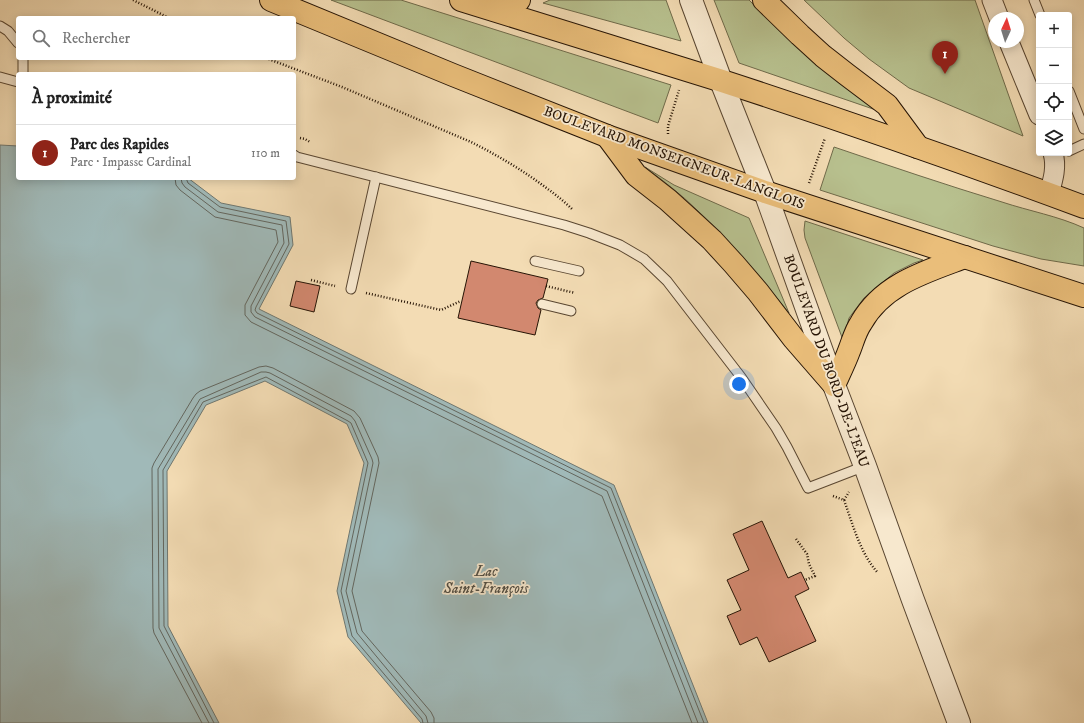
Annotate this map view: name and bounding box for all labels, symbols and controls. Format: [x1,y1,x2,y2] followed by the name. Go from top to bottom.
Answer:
[988,12,1024,48] north arrow
[1036,12,1072,156] map controls
[1036,12,1072,48] button: +
[16,16,296,60] search box
[30,27,52,49] icon: search
[62,29,130,48] text: Rechercher
[932,41,958,74] pin: 1
[1036,48,1072,84] button: −
[1036,84,1072,120] button: locate
[32,87,112,109] text: À proximité
[541,102,807,214] street label: BOULEVARD MONSEIGNEUR-LANGLOIS
[1036,120,1072,156] button: layers
[70,135,169,154] text: Parc des Rapides
[43,145,47,161] text: 1
[251,145,280,161] text: 110 m
[70,154,191,170] text: Parc · Impasse Cardinal
[779,252,873,470] street label: BOULEVARD DU BORD-DE-L'EAU
[729,374,749,394] your location
[443,562,529,598] water label: Lac Saint-François

